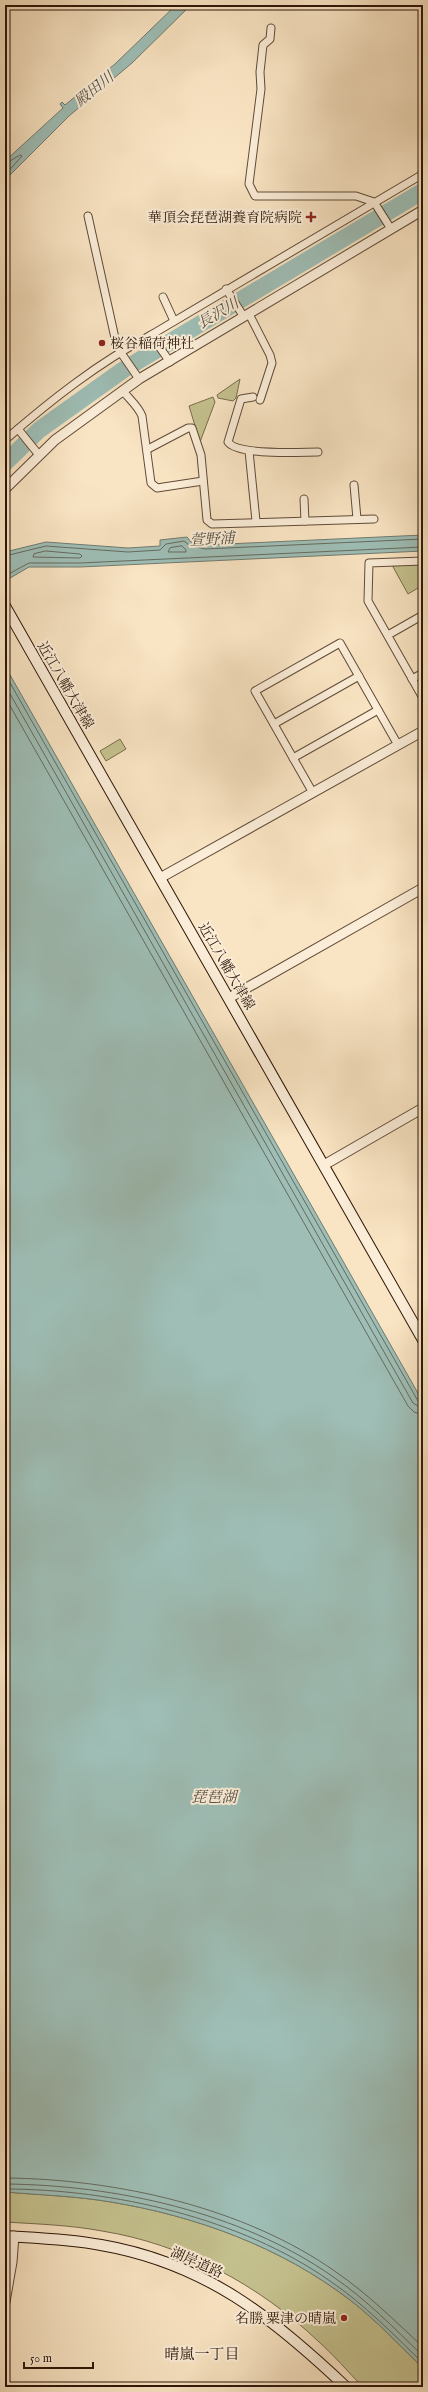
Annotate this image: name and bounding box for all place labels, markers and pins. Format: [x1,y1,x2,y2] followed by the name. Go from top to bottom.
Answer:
[148,209,302,227] place label: 華頂会琵琶湖養育院病院
[305,211,317,223] marker: 華頂会琵琶湖養育院病院
[110,335,194,353] place label: 桜谷稲荷神社
[97,338,107,348] marker: 桜谷稲荷神社
[235,2310,336,2328] place label: 名勝 粟津の晴嵐
[339,2313,349,2323] marker: 名勝 粟津の晴嵐

